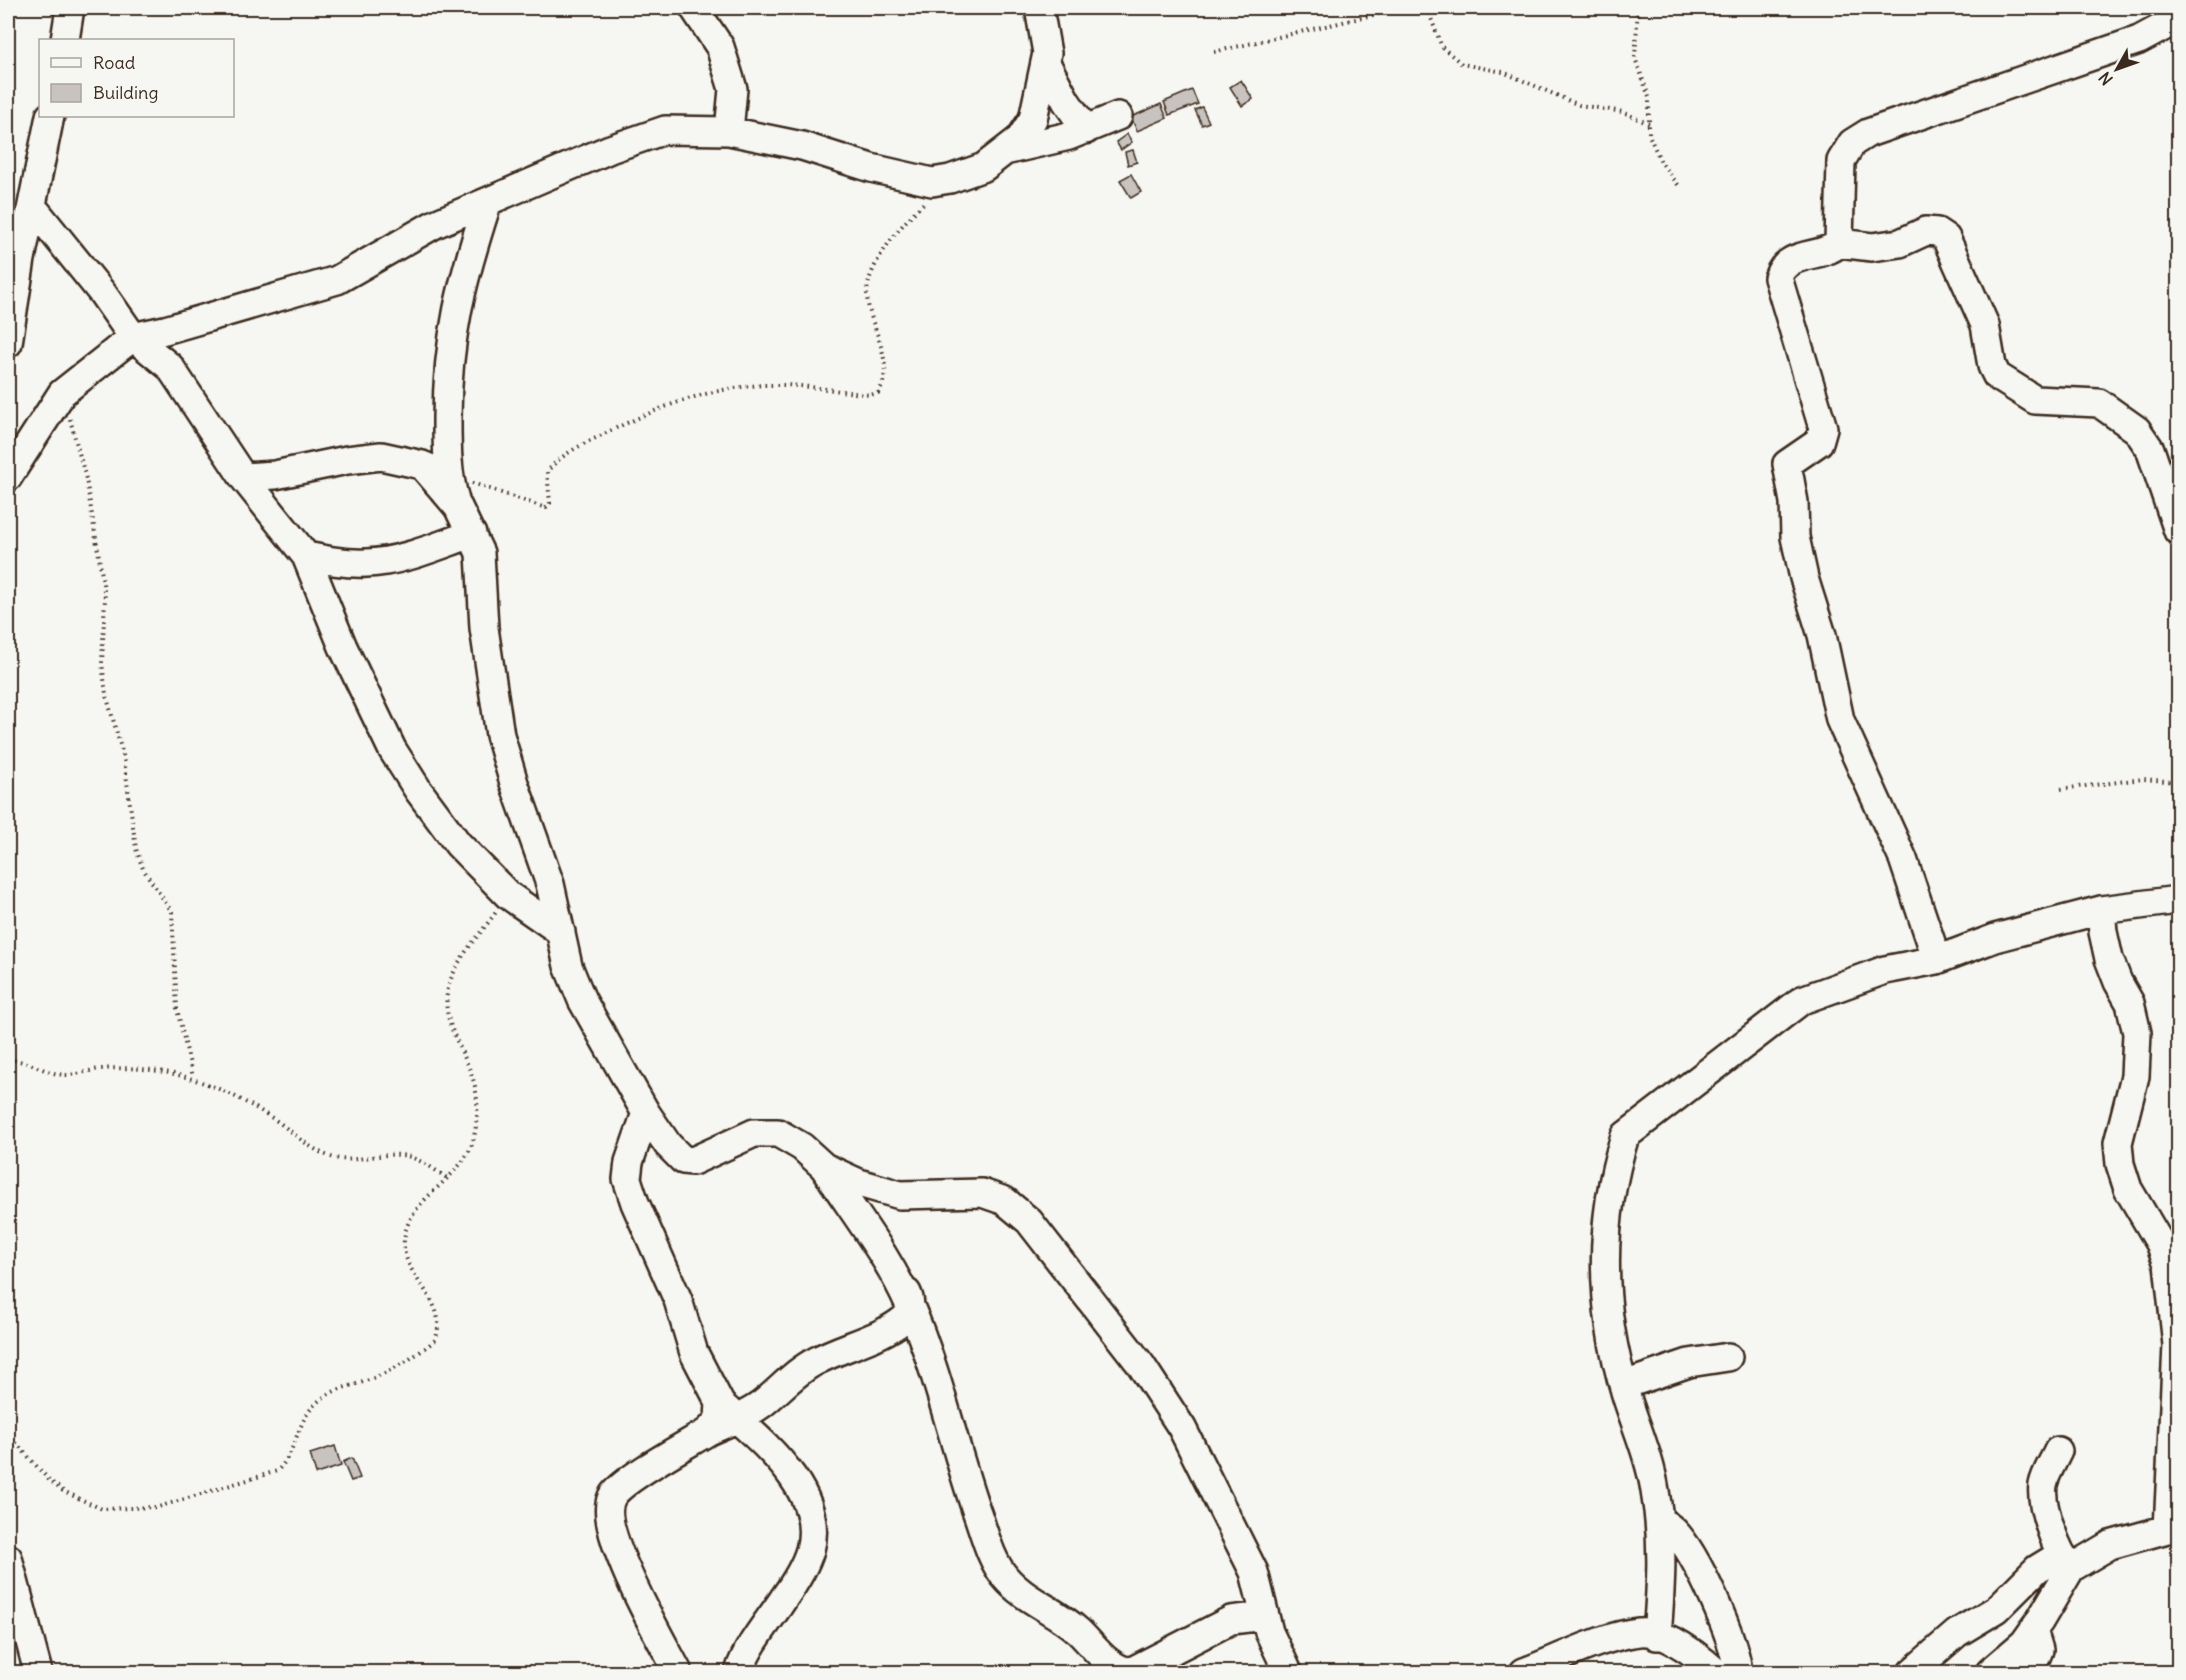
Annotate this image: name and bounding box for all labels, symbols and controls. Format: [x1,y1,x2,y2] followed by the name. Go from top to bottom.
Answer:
[39,39,234,117] legend
[2087,39,2147,99] north arrow
[93,51,136,74] text: Road
[2094,68,2117,89] text: N
[93,81,158,104] text: Building

